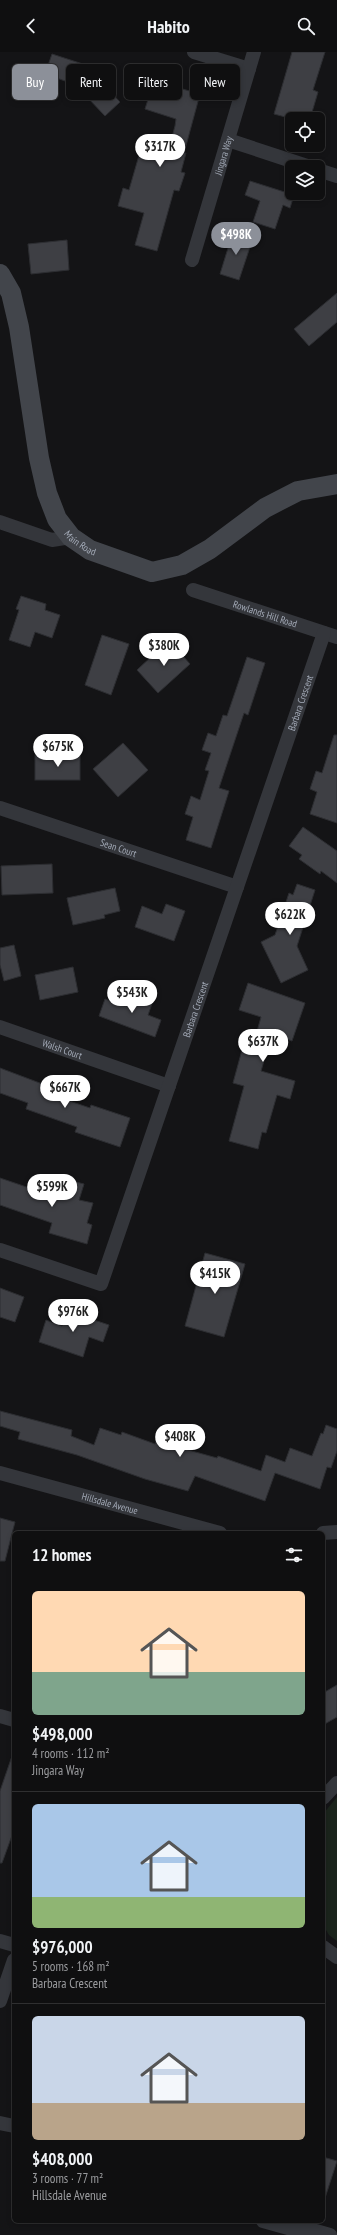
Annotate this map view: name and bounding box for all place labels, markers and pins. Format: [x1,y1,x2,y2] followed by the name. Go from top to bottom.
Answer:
[132,134,188,168] pin: $317K
[208,222,264,256] pin: $498K
[136,633,192,667] pin: $380K
[30,734,86,768] pin: $675K
[262,902,318,936] pin: $622K
[104,980,160,1014] pin: $543K
[235,1029,291,1063] pin: $637K
[37,1075,93,1109] pin: $667K
[24,1174,80,1208] pin: $599K
[187,1261,243,1295] pin: $415K
[45,1299,101,1333] pin: $976K
[152,1424,208,1458] pin: $408K

